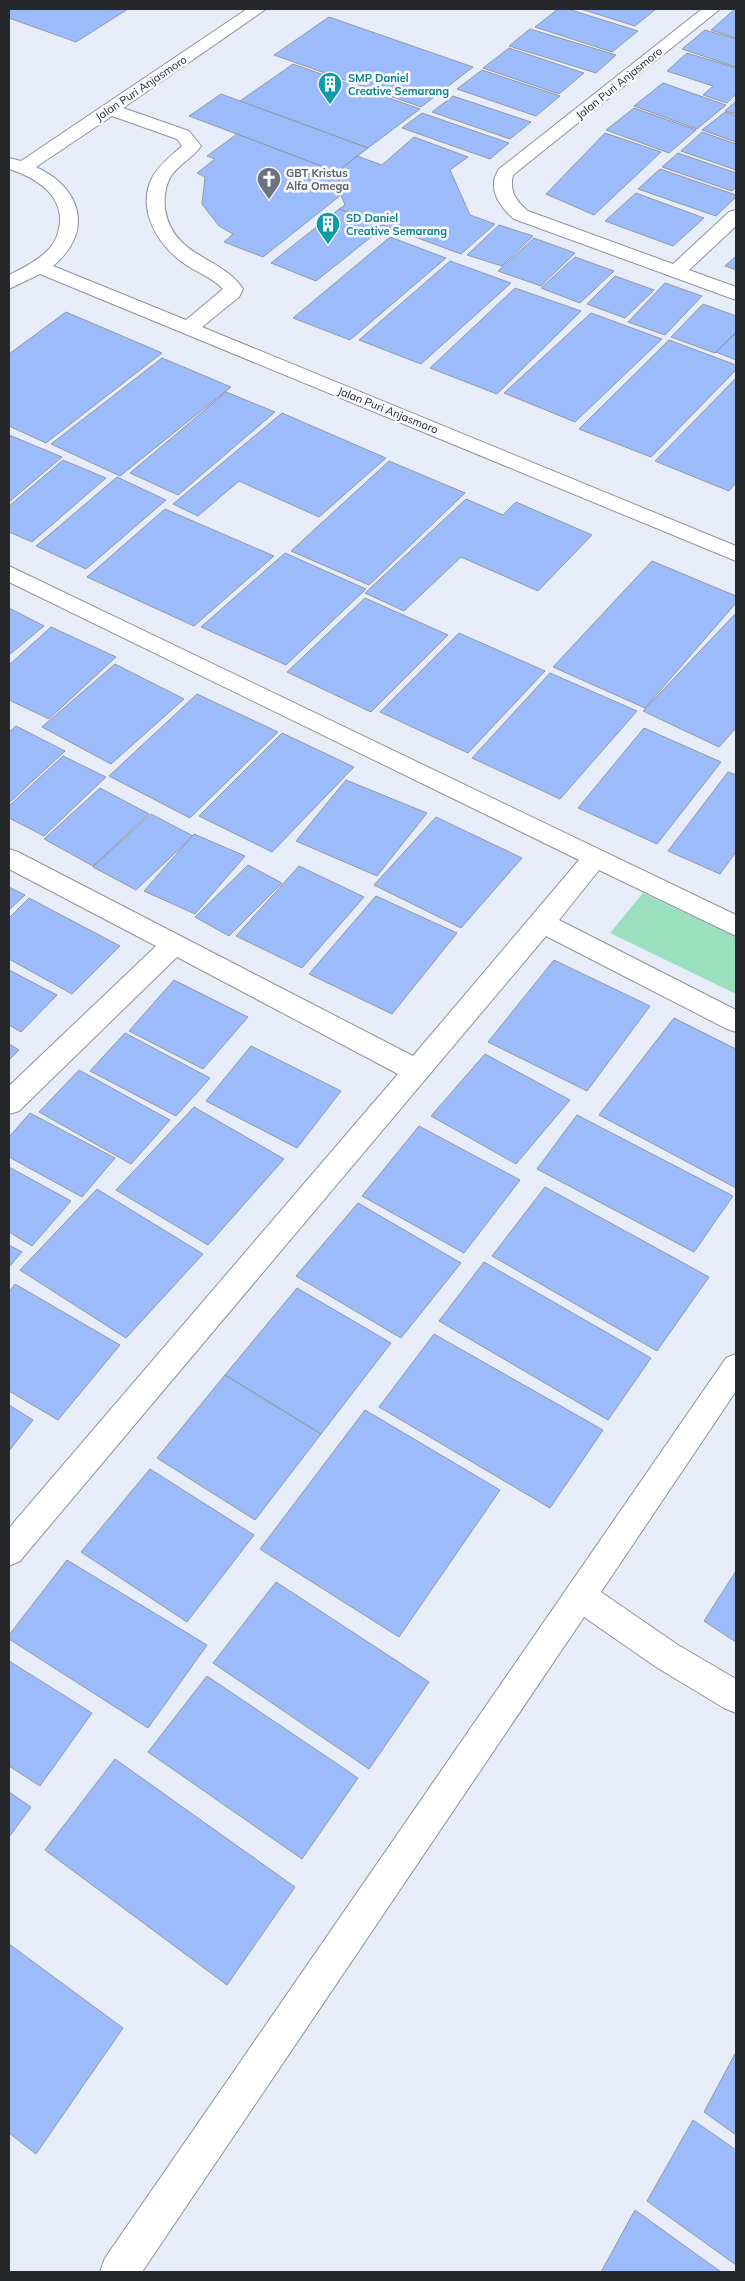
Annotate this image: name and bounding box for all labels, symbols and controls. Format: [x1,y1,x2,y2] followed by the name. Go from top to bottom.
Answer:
[573,44,665,122] street label: Jalan Puri Anjasmoro
[93,52,189,124] street label: Jalan Puri Anjasmoro
[317,71,343,105] building icon: SMP Daniel Creative Semarang
[348,71,449,98] place label: SMP Daniel Creative Semarang
[256,166,282,200] church icon: GBT Kristus Alfa Omega
[286,166,349,193] place label: GBT Kristus Alfa Omega
[315,211,341,245] building icon: SD Daniel Creative Semarang
[346,211,447,238] place label: SD Daniel Creative Semarang
[336,383,440,437] street label: Jalan Puri Anjasmoro

